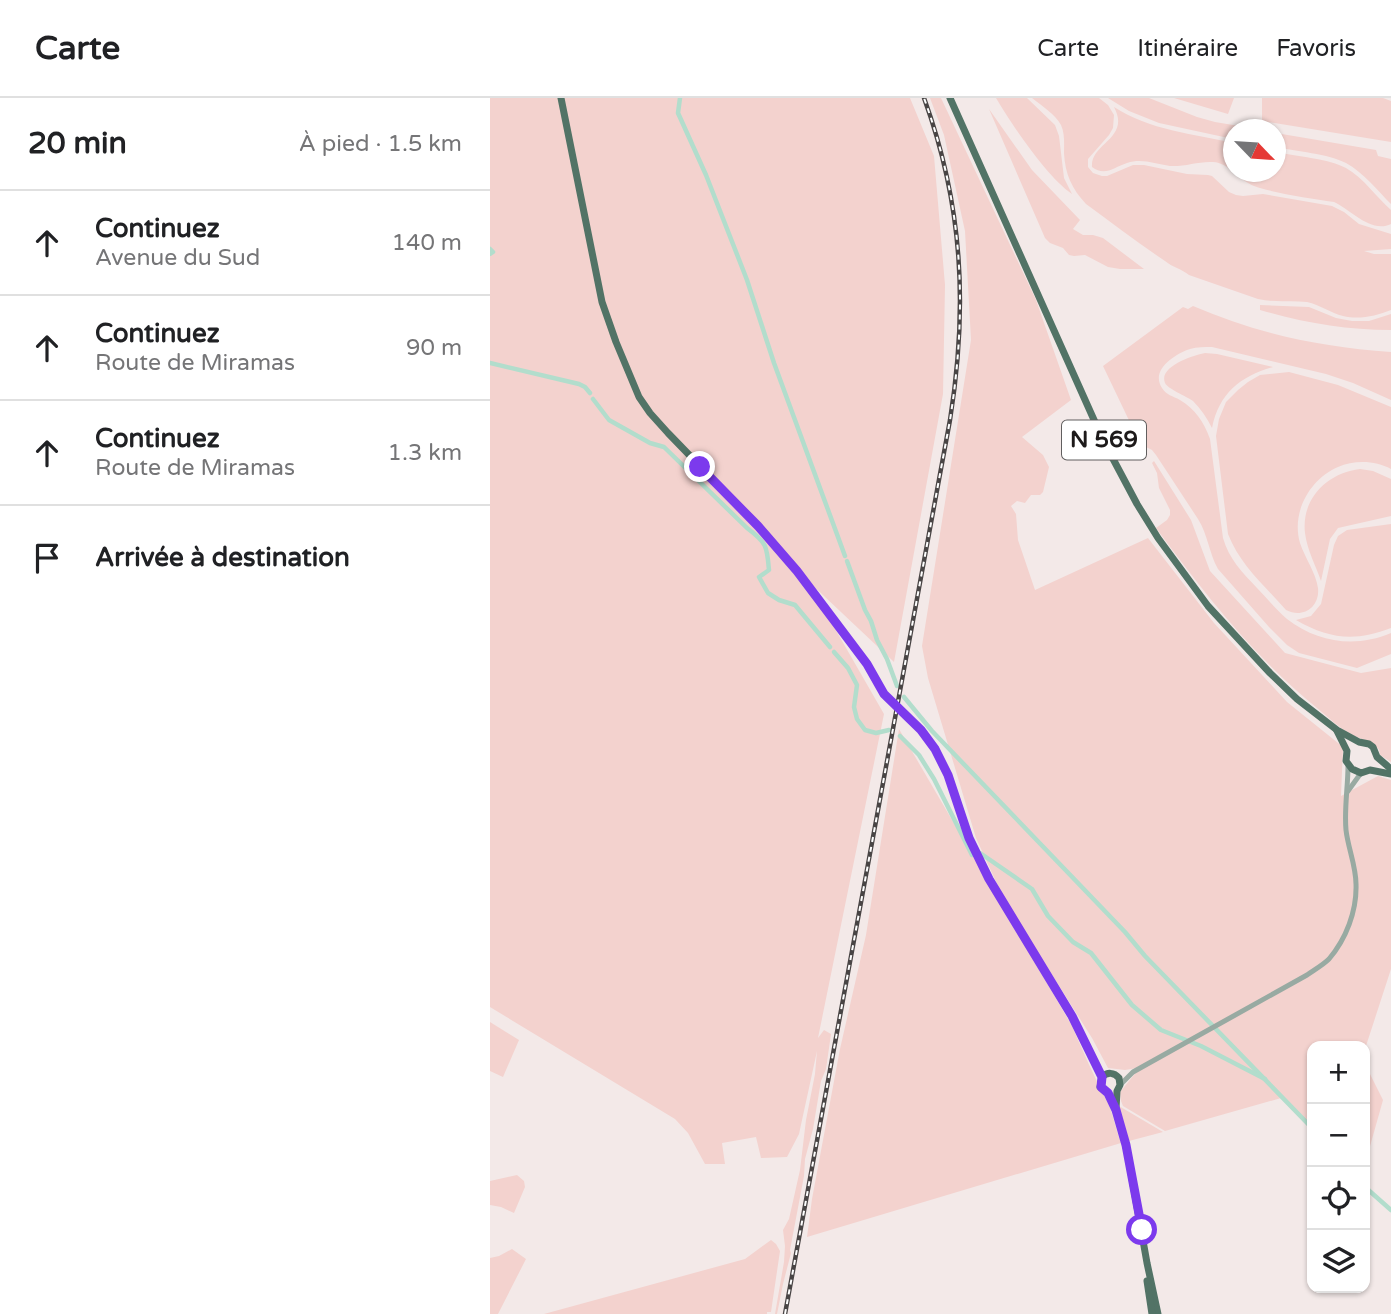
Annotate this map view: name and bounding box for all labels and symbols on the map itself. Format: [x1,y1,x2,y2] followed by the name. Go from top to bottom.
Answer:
[1223,119,1286,182] north arrow
[1062,420,1146,460] road number: N 569
[684,451,715,482] route end
[1126,1214,1157,1245] route start

